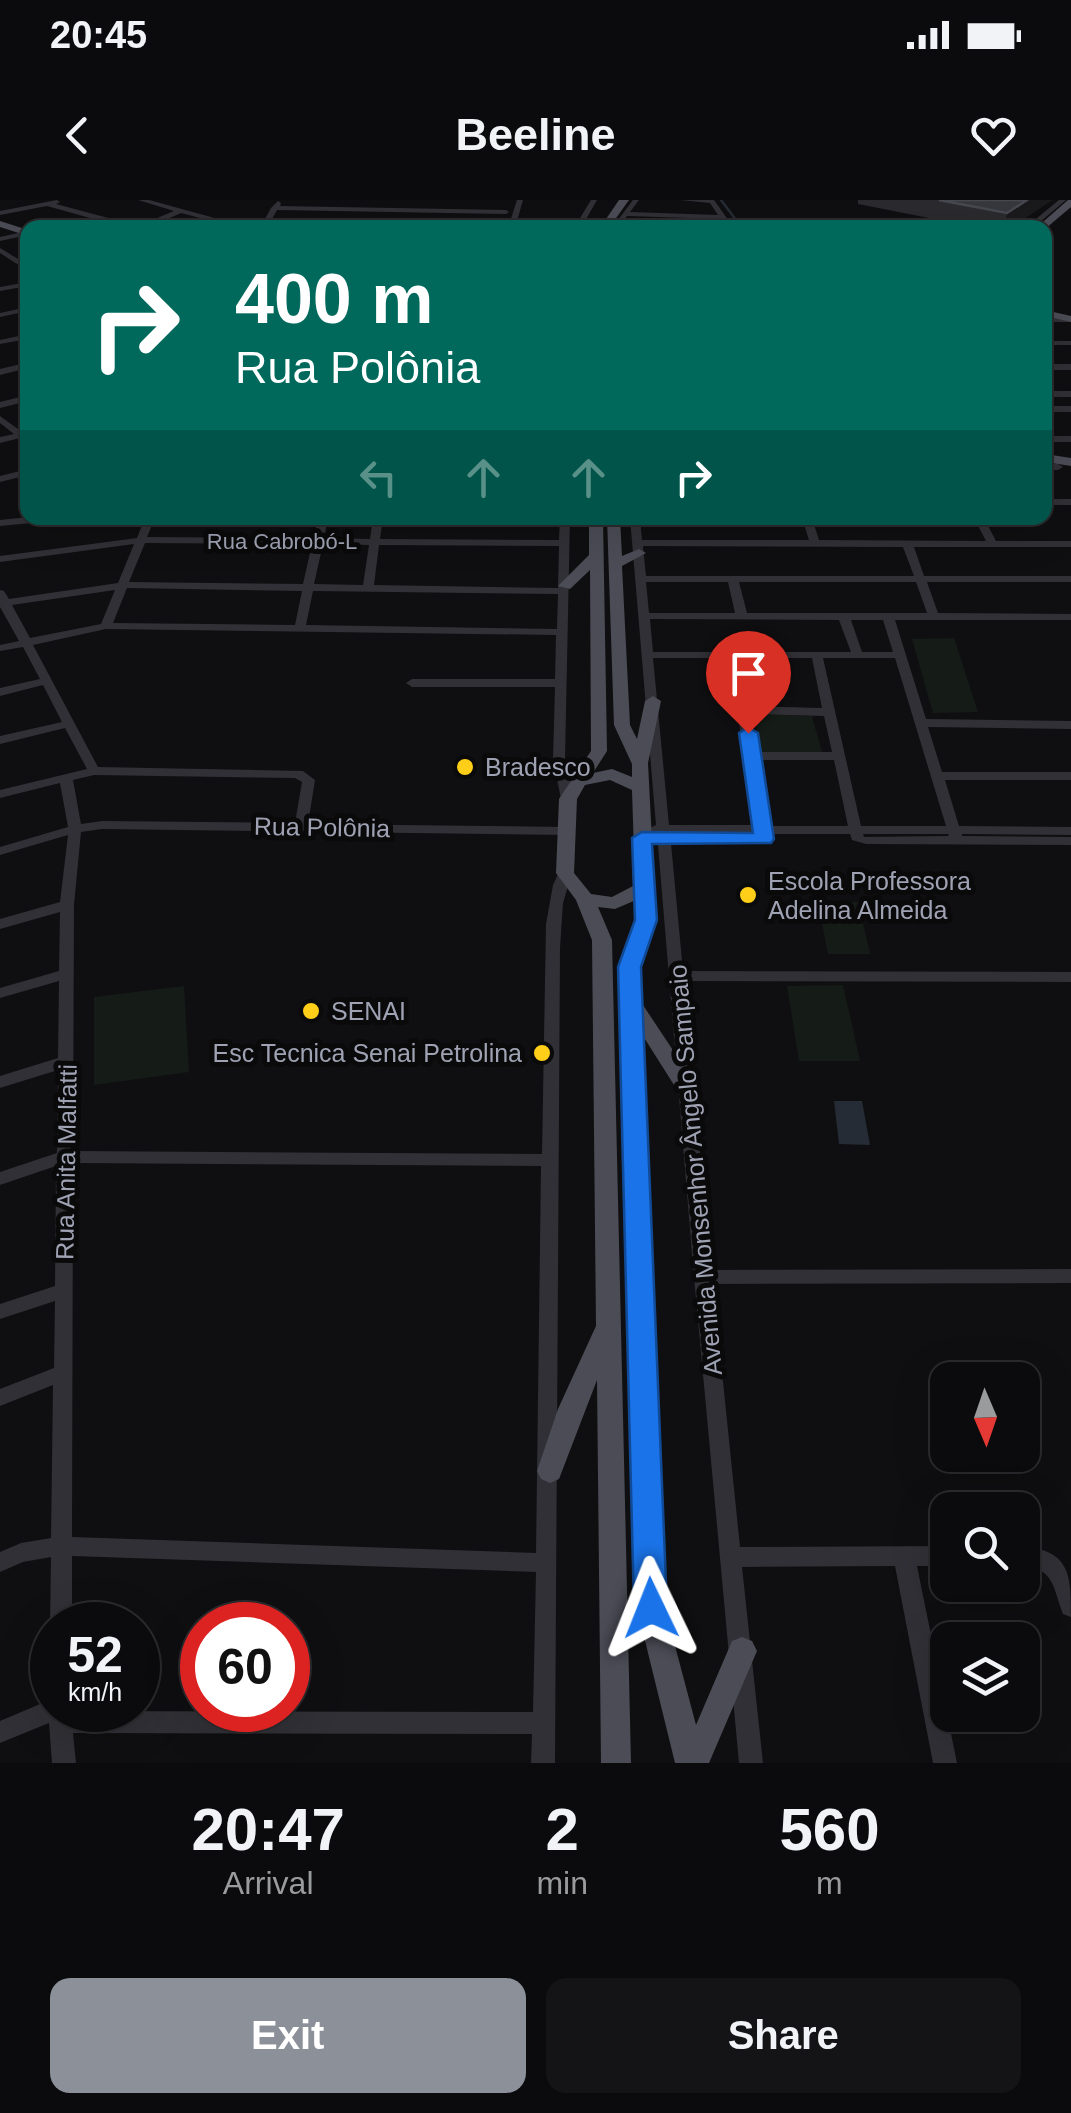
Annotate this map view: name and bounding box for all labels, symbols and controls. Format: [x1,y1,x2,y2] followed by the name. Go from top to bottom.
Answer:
[50,14,147,56] text: 20:45
[50,108,105,163] icon: back
[966,108,1021,163] icon: heart
[455,109,616,160] text: Beeline
[70,260,200,390] icon: right
[235,260,433,338] text: 400 m
[235,342,480,393] text: Rua Polônia
[351,450,406,505] icon: left
[456,450,511,505] icon: ahead
[561,450,616,505] icon: ahead
[666,450,721,505] icon: right
[207,529,357,554] street label: Rua Cabrobó-L
[706,631,791,734] pin
[721,646,776,701] icon: arrive
[485,753,591,781] place label: Bradesco
[454,756,476,778] marker: Bradesco
[254,812,390,842] street label: Rua Polônia
[768,867,971,924] place label: Escola Professora Adelina Almeida
[737,884,759,906] marker: Escola Professora Adelina Almeida
[663,963,727,1377] street label: Avenida Monsenhor Ângelo Sampaio
[331,997,406,1025] place label: SENAI
[300,1000,322,1022] marker: SENAI
[213,1039,522,1067] place label: Esc Tecnica Senai Petrolina
[531,1042,553,1064] marker: Esc Tecnica Senai Petrolina
[50,1064,82,1260] street label: Rua Anita Malfatti
[930,1362,1040,1472] north arrow
[930,1362,1040,1732] map controls
[930,1492,1040,1602] button: search
[599,1556,703,1660] position arrow
[180,1602,310,1732] speed limit sign: 60
[930,1622,1040,1732] button: layers
[67,1627,123,1683] text: 52
[68,1678,122,1706] text: km/h
[191,1796,345,1863] text: 20:47
[545,1796,579,1863] text: 2
[779,1796,880,1863] text: 560
[223,1865,314,1901] text: Arrival
[536,1865,588,1901] text: min
[816,1865,843,1901] text: m
[50,1978,526,2093] button: Exit
[546,1978,1021,2093] button: Share

